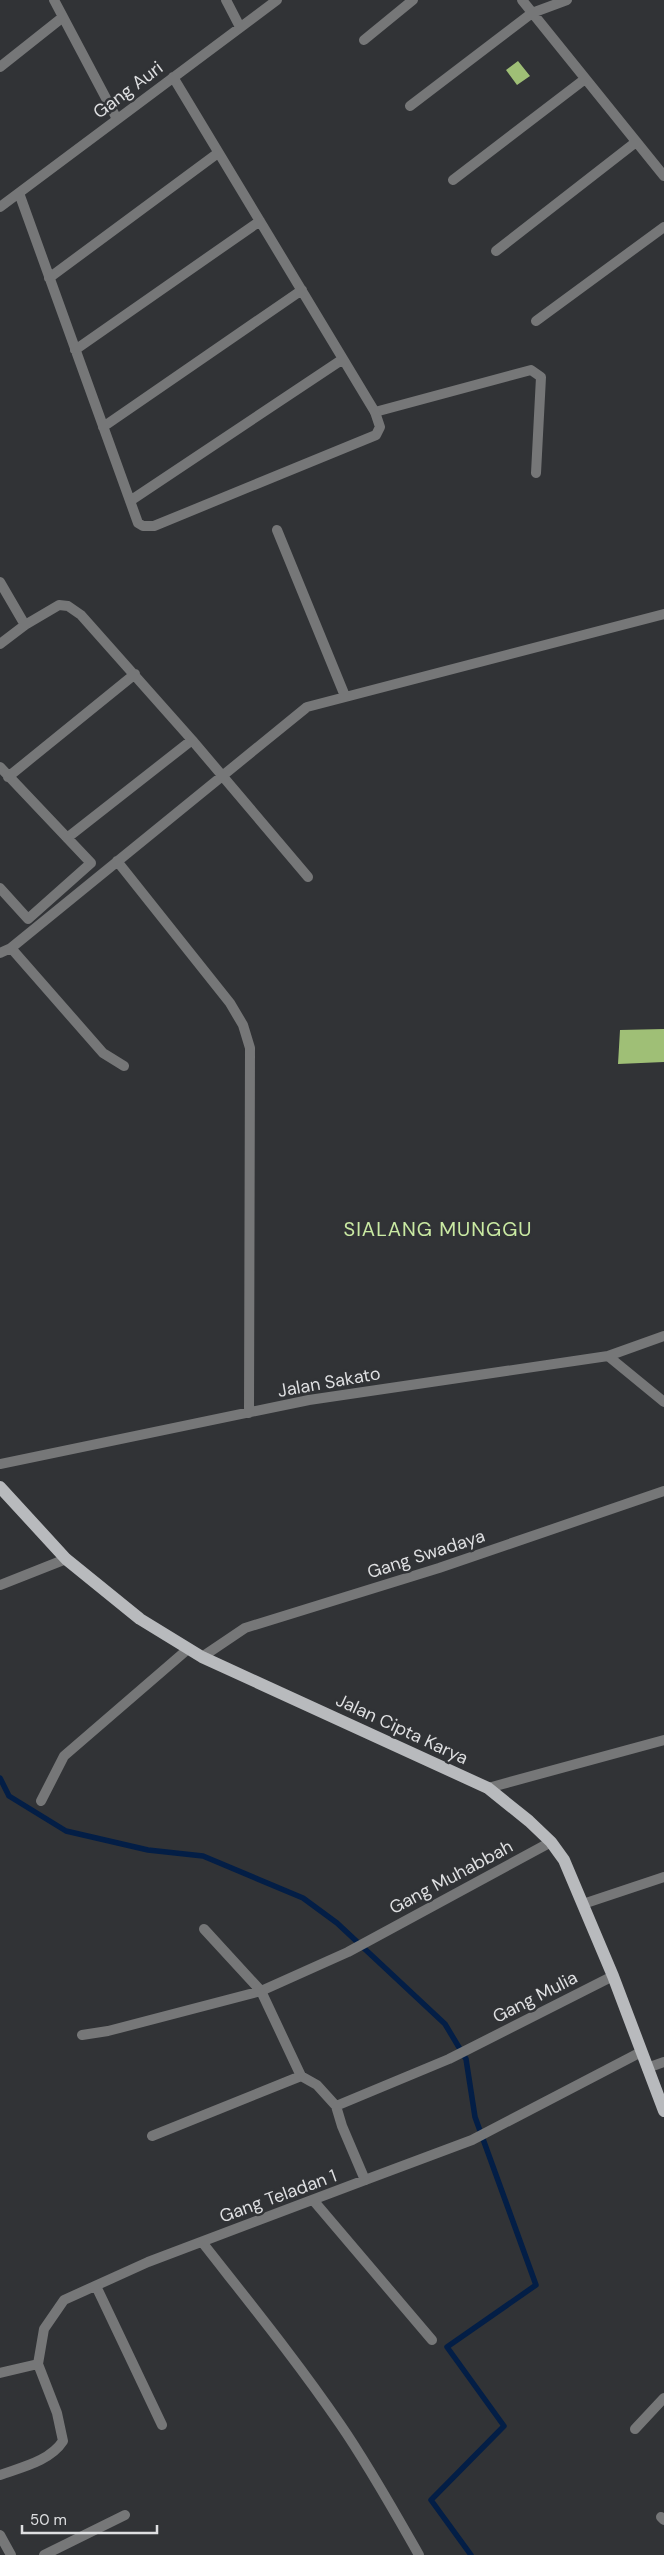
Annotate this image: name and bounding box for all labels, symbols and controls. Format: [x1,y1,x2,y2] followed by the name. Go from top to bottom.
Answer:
[88,56,168,124] street label: Gang Auri
[344,1216,532,1242] district label: SIALANG MUNGGU
[276,1361,382,1403] street label: Jalan Sakato
[364,1524,488,1584] street label: Gang Swadaya
[332,1688,472,1770] street label: Jalan Cipta Karya
[385,1834,517,1920] street label: Gang Muhabbah
[488,1965,582,2029] street label: Gang Mulia
[216,2164,340,2228] street label: Gang Teladan 1
[22,2502,158,2534] scale bar
[30,2510,67,2530] text: 50 m

